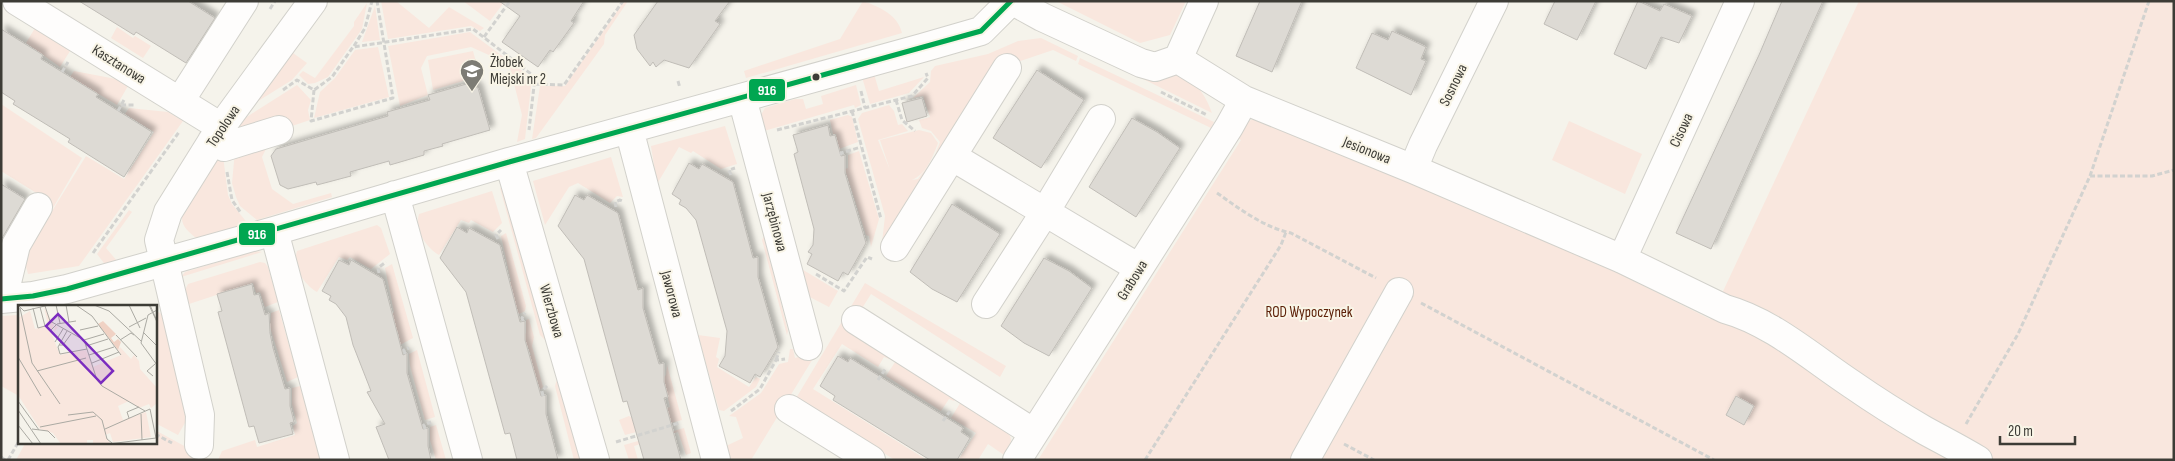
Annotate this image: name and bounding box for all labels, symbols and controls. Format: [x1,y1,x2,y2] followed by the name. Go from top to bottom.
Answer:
[88,40,149,88] street label: Kasztanowa
[490,53,546,89] place label: Żłobek Miejski nr 2
[459,58,485,92] school or university icon: Żłobek Miejski nr 2
[1435,61,1472,109] street label: Sosnowa
[811,72,821,82] unlabelled marker
[748,78,786,102] line badge: 916
[758,82,777,99] text: 916
[202,101,244,151] street label: Topolowa
[1665,110,1698,150] street label: Cisowa
[1339,132,1394,169] street label: Jesionowa
[757,190,792,254] street label: Jarzębinowa
[238,222,276,246] line badge: 916
[248,226,267,243] text: 916
[1113,256,1152,304] street label: Grabowa
[656,268,687,320] street label: Jaworowa
[535,282,568,340] street label: Wierzbowa
[1265,303,1353,322] park label: ROD Wypoczynek
[18,305,156,444] inset map
[2000,414,2075,446] scale bar
[2008,422,2033,441] text: 20 m

